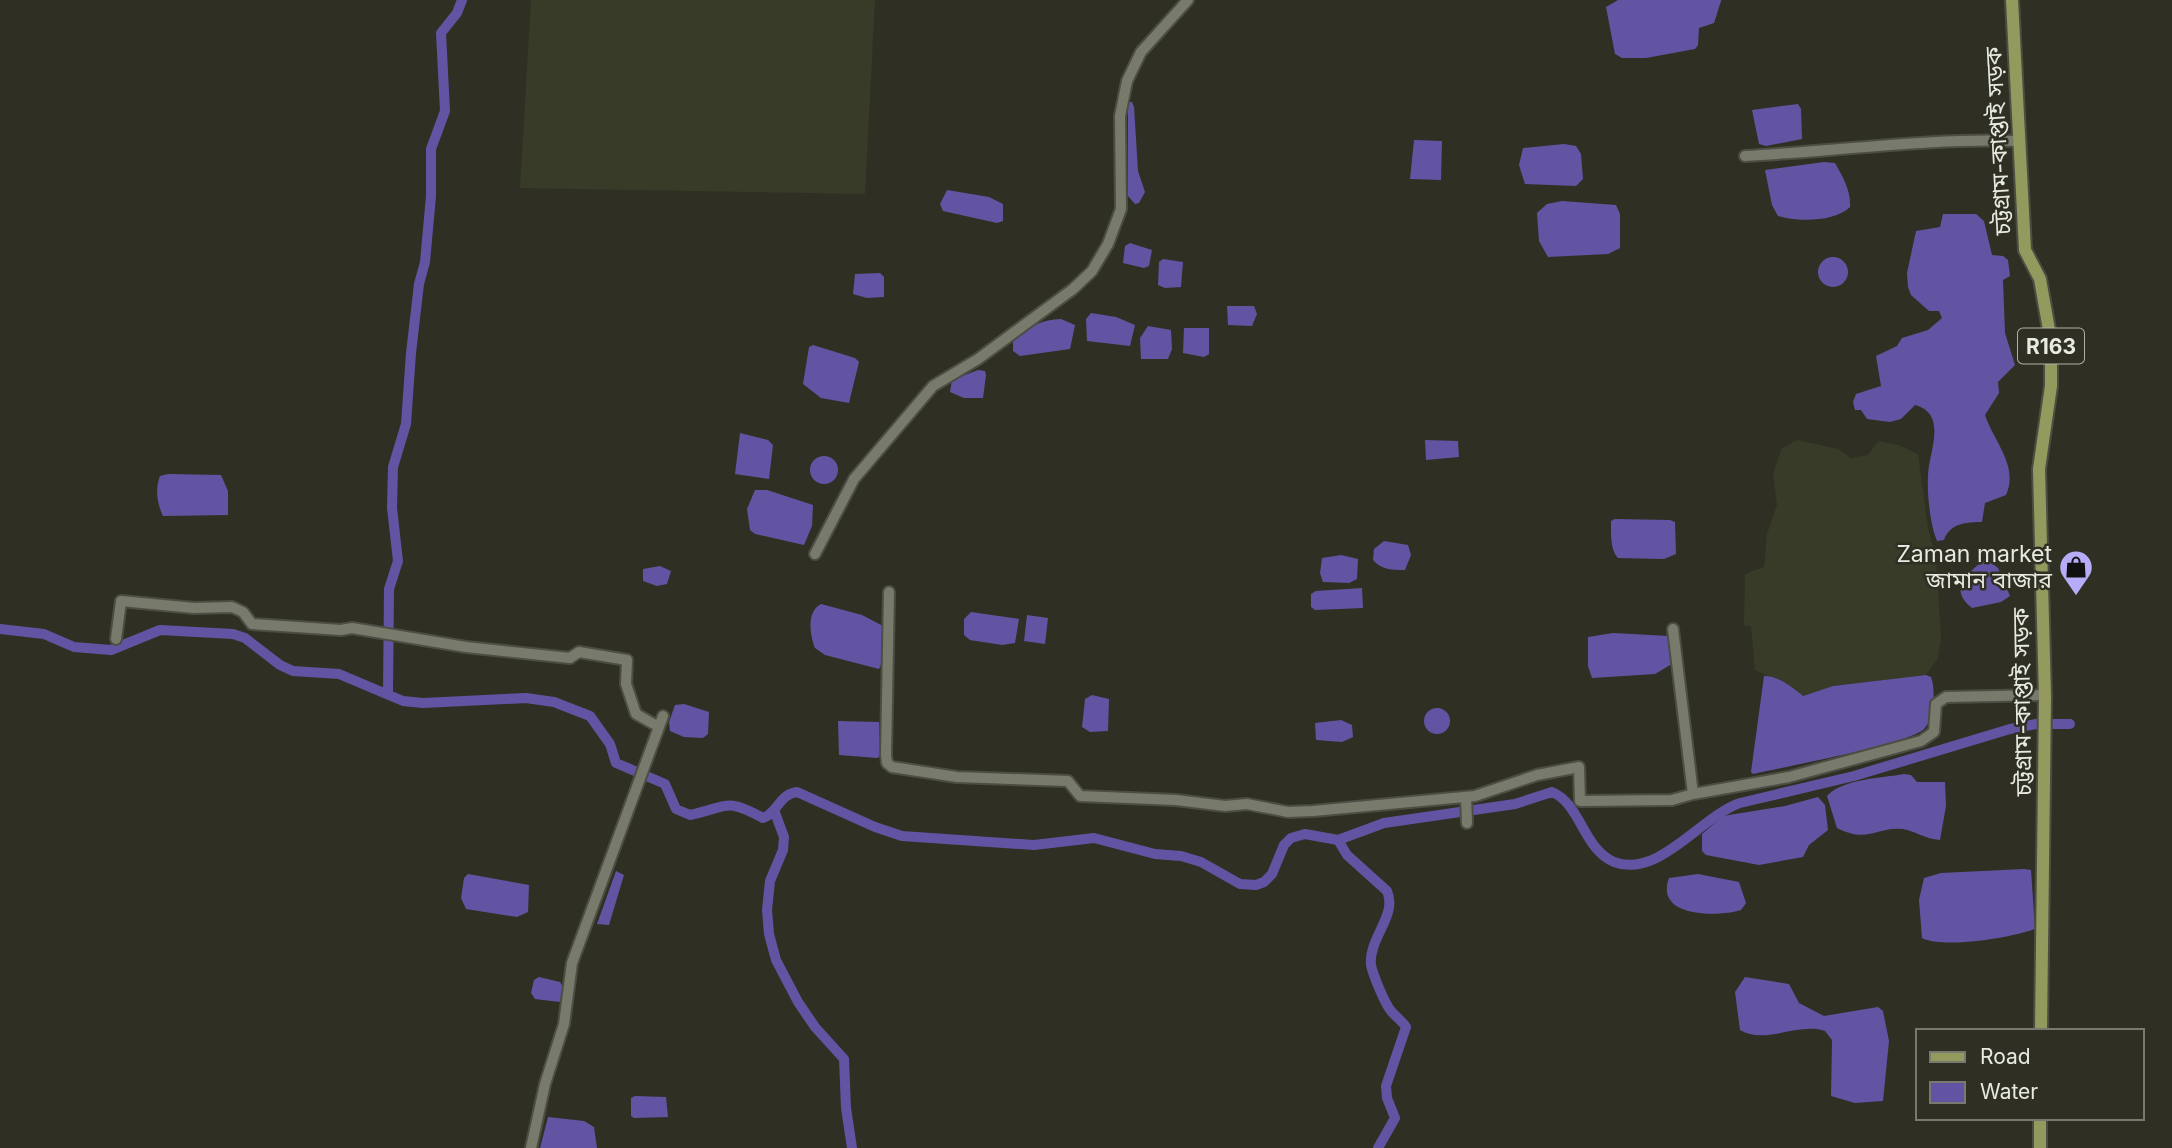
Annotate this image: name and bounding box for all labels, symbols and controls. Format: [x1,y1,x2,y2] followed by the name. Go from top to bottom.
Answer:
[1979,46,2017,237] street label: চট্টগ্রাম-কাপ্তাই সড়ক
[2018,328,2084,364] road number: R163
[1896,540,2052,594] place label: Zaman market জামান বাজার
[2057,548,2095,597] shop icon: Zaman market জামান বাজার
[2006,607,2038,797] street label: চট্টগ্রাম-কাপ্তাই সড়ক
[1916,1029,2144,1120] legend
[1980,1044,2031,1069] text: Road
[1980,1079,2038,1104] text: Water

